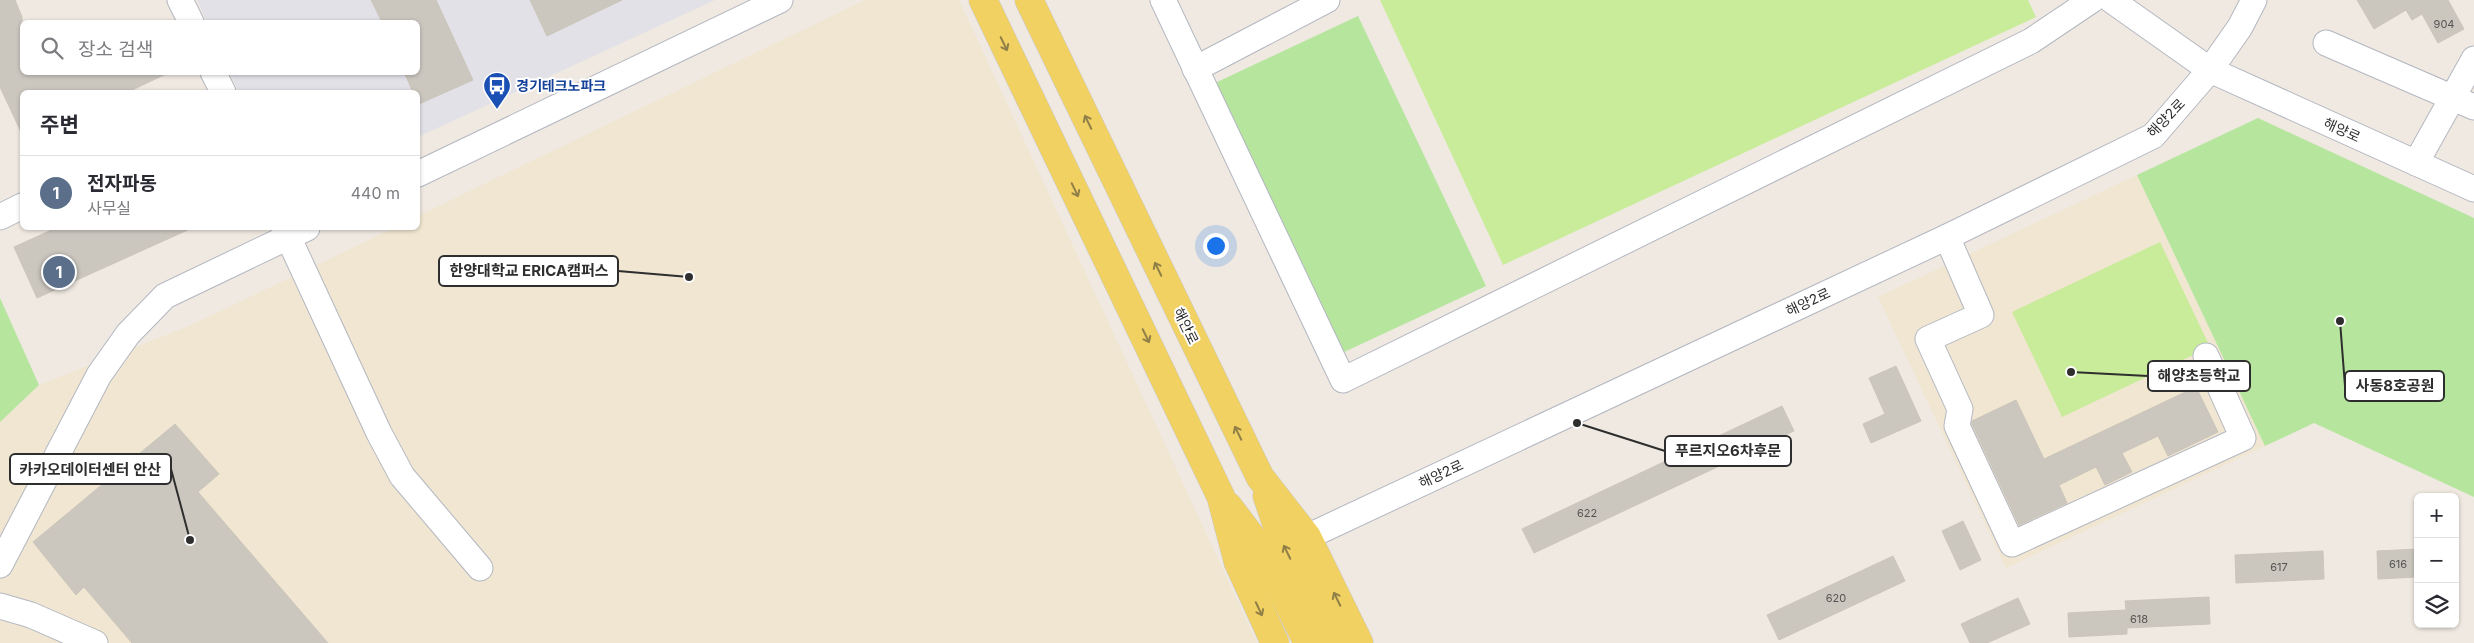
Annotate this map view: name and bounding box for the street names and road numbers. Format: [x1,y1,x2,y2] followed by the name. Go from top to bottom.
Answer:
[2143,95,2188,141] street label: 해양2로
[2321,114,2363,145] street label: 해양로
[1783,284,1833,319] street label: 해양2로
[1170,305,1203,347] street label: 해안로
[1416,456,1466,491] street label: 해양2로

